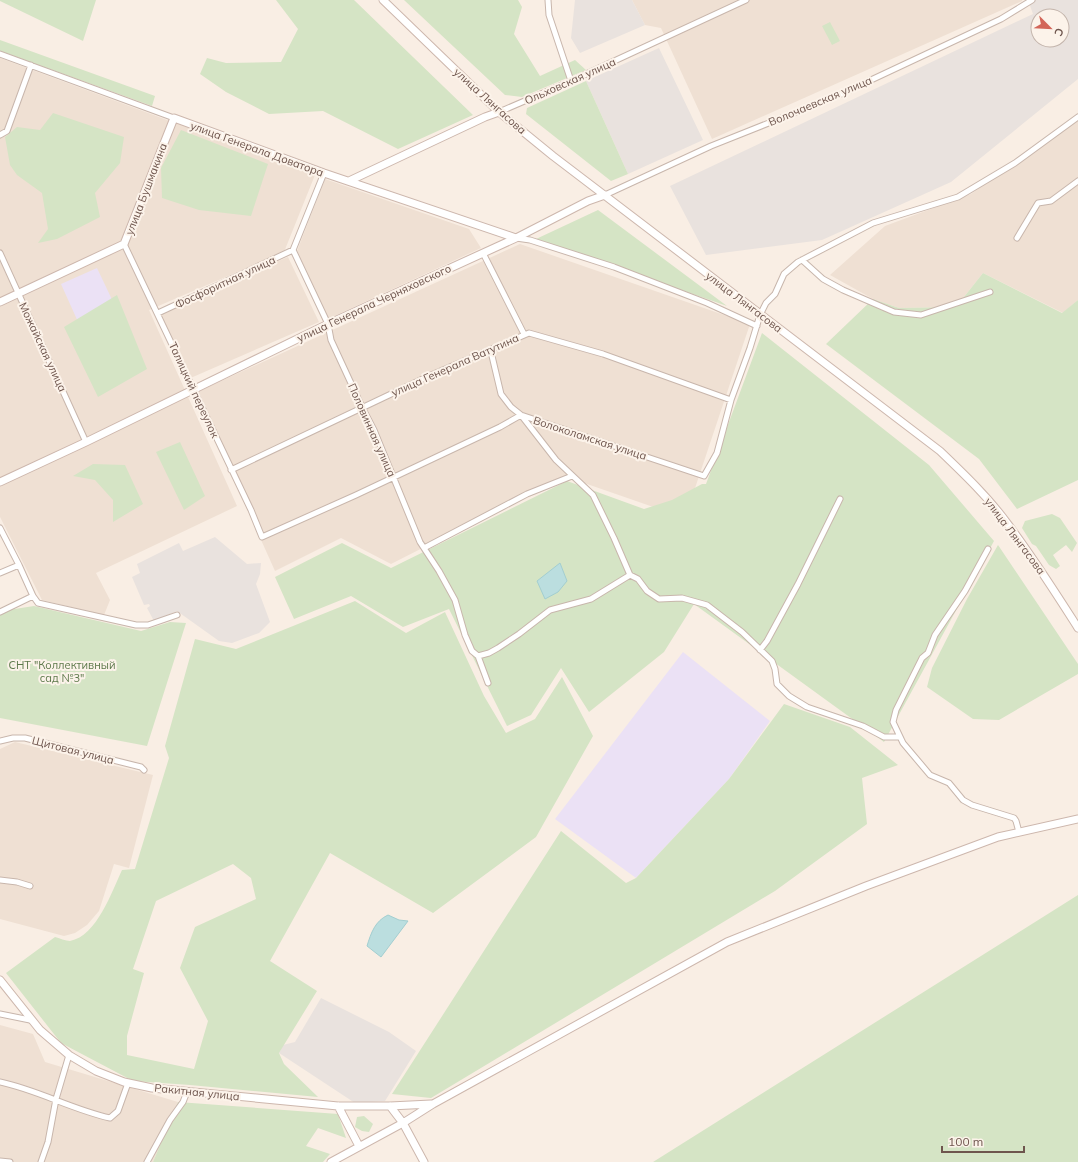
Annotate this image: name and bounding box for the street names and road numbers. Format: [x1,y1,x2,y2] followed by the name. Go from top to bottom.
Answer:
[522,55,618,107] street label: Ольховская улица
[451,65,529,137] street label: улица Лянгасова
[766,73,874,129] street label: Волочаевская улица
[188,118,326,180] street label: улица Генерала Доватора
[122,141,170,237] street label: улица Бушмакина
[172,253,278,311] street label: Фосфоритная улица
[295,261,453,345] street label: улица Генерала Черняховского
[703,269,785,335] street label: улица Лянгасова
[16,300,70,394] street label: Можайская улица
[389,331,521,399] street label: улица Генерала Ватутина
[166,340,222,440] street label: Талицкий переулок
[345,381,399,479] street label: Половинная улица
[531,413,649,463] street label: Волоколамская улица
[982,495,1048,577] street label: улица Лянгасова
[31,733,115,767] street label: Щитовая улица
[154,1081,240,1103] street label: Ракитная улица

